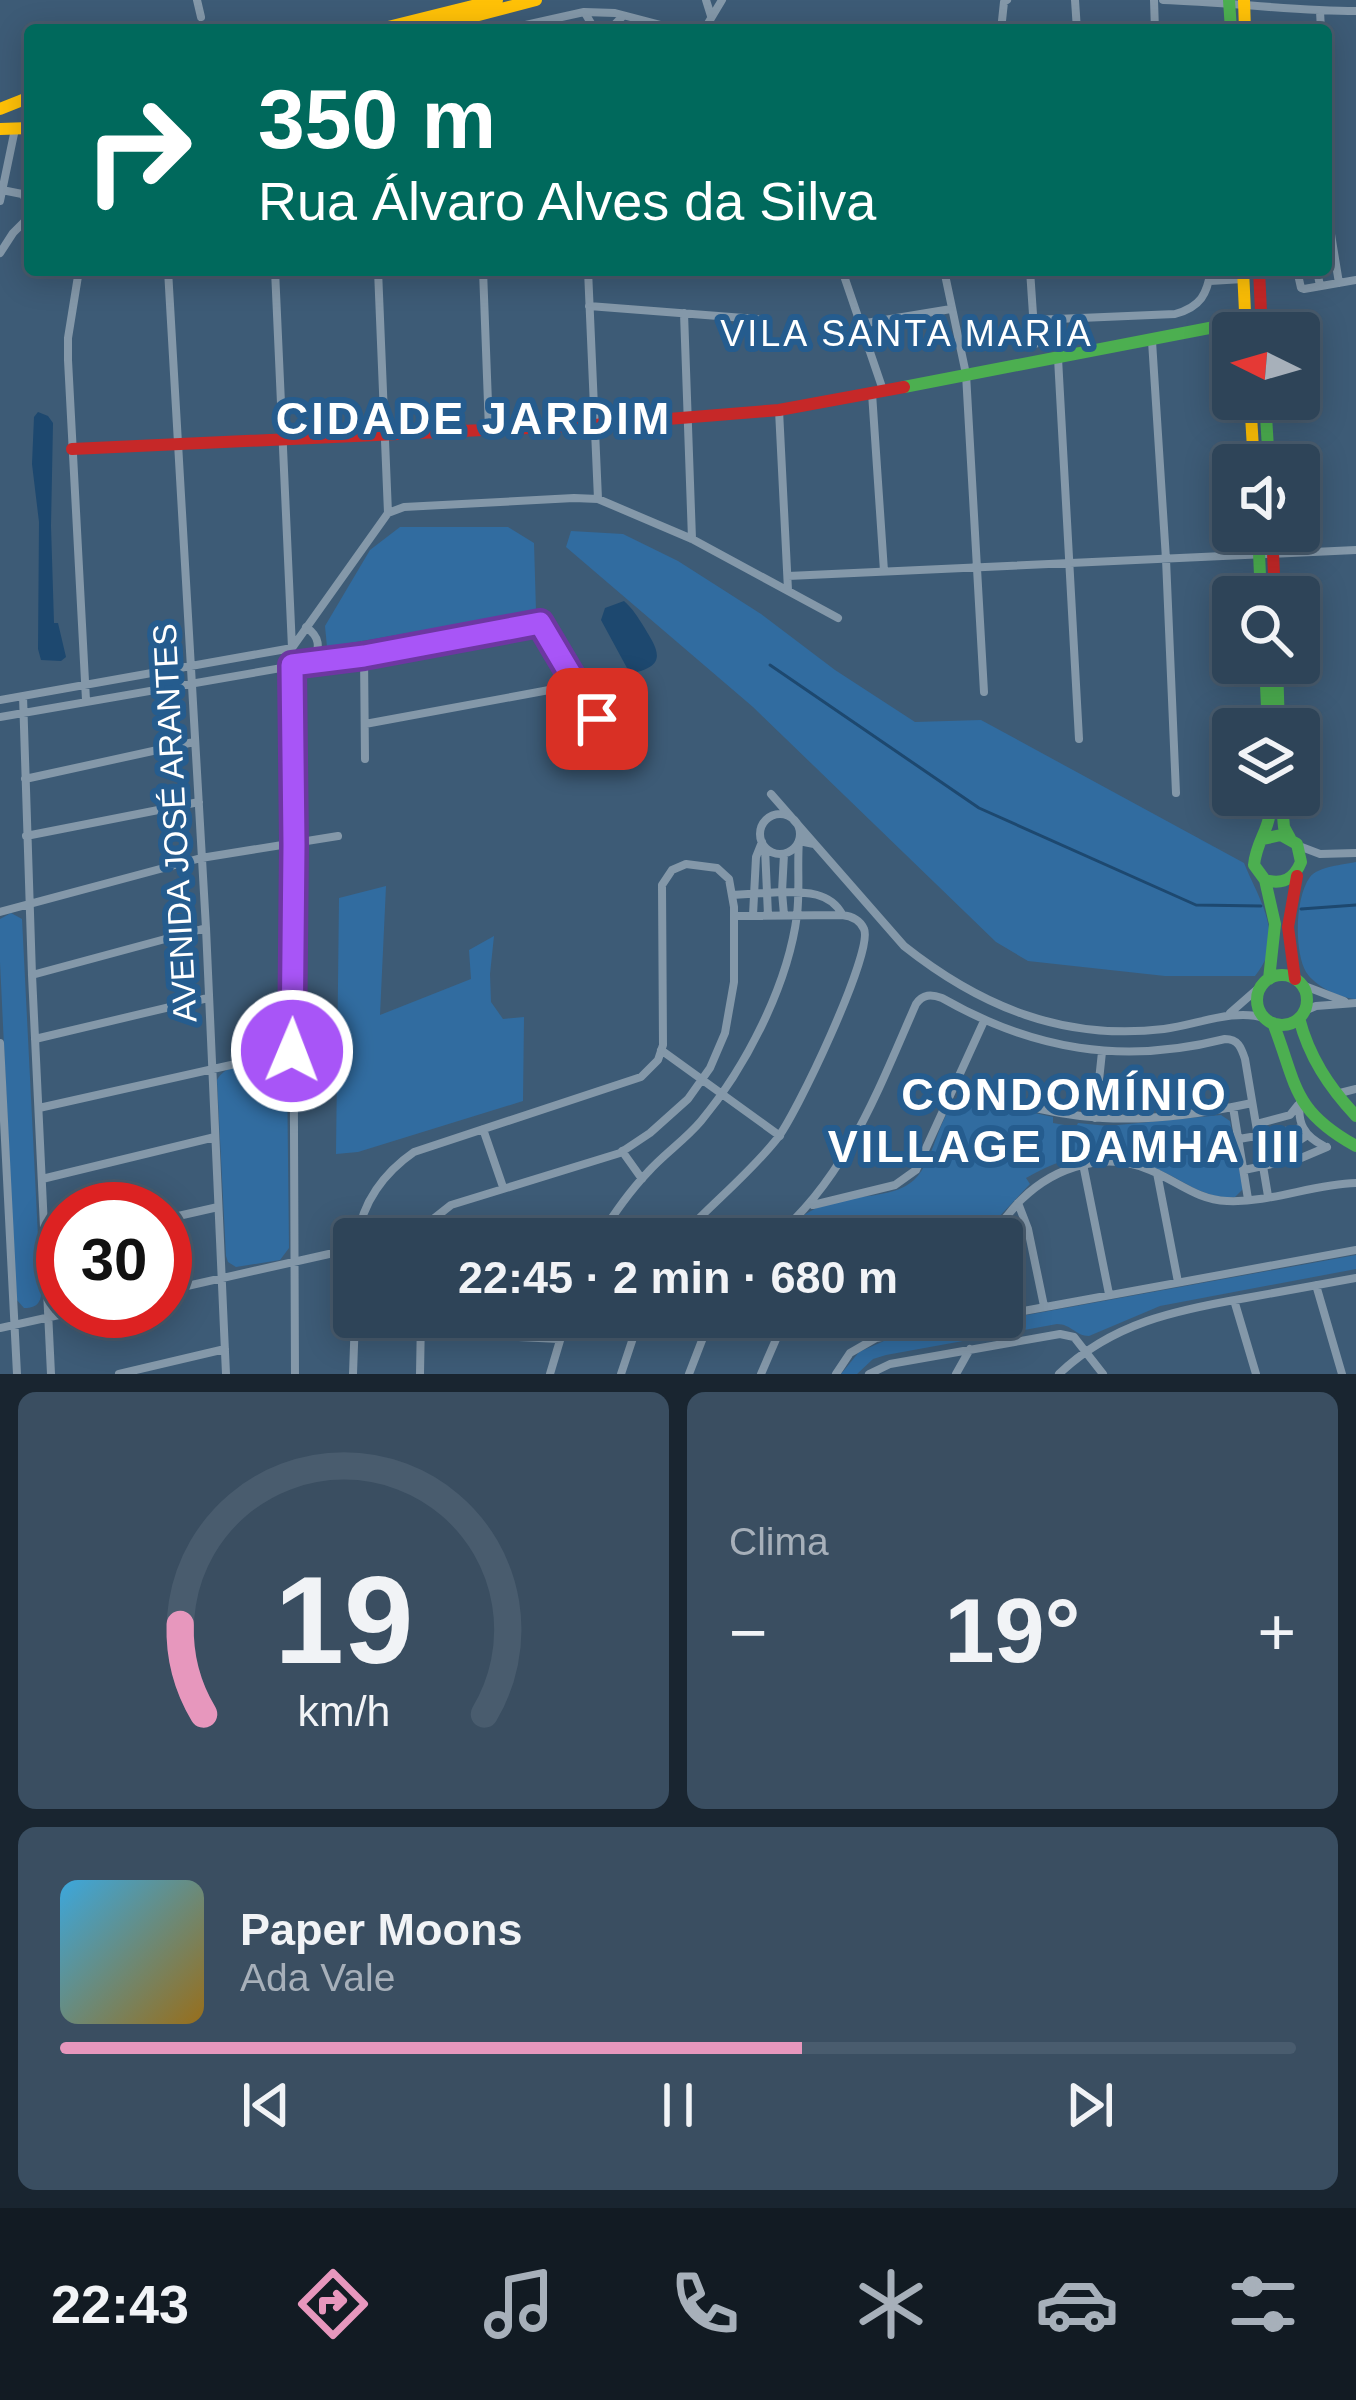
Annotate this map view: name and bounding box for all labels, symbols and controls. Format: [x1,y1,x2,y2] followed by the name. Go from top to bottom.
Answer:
[60,72,216,228] icon: right
[258,72,496,166] text: 350 m
[258,171,876,231] text: Rua Álvaro Alves da Silva
[1212,312,1320,420] north arrow
[1212,312,1320,816] map controls
[720,313,1094,354] district label: VILA SANTA MARIA
[276,393,672,444] district label: CIDADE JARDIM
[1212,444,1320,552] button: sound
[1212,576,1320,684] button: search
[146,623,203,1023] street label: AVENIDA JOSÉ ARANTES
[546,668,648,770] pin
[564,686,630,752] icon: arrive
[1212,708,1320,816] button: layers
[229,988,355,1114] position arrow
[828,1069,1302,1172] district label: CONDOMÍNIO VILLAGE DAMHA III
[36,1182,192,1338] speed limit sign: 30
[458,1252,898,1303] text: 22:45 · 2 min · 680 m
[729,1520,829,1563] text: Clima
[274,1550,413,1689] text: 19
[944,1581,1081,1681] text: 19°
[729,1595,768,1669] text: −
[1257,1595,1296,1669] text: +
[297,1686,390,1734] text: km/h
[240,1904,523,1955] text: Paper Moons
[240,1956,395,1999] text: Ada Vale
[233,2072,299,2138] icon: previous
[645,2072,711,2138] icon: pause
[1057,2072,1123,2138] icon: next
[291,2262,375,2346] icon: directions
[477,2262,561,2346] icon: music
[663,2262,747,2346] icon: phone
[849,2262,933,2346] icon: climate
[1035,2262,1119,2346] icon: car
[1221,2262,1305,2346] icon: filters
[51,2274,189,2334] text: 22:43

